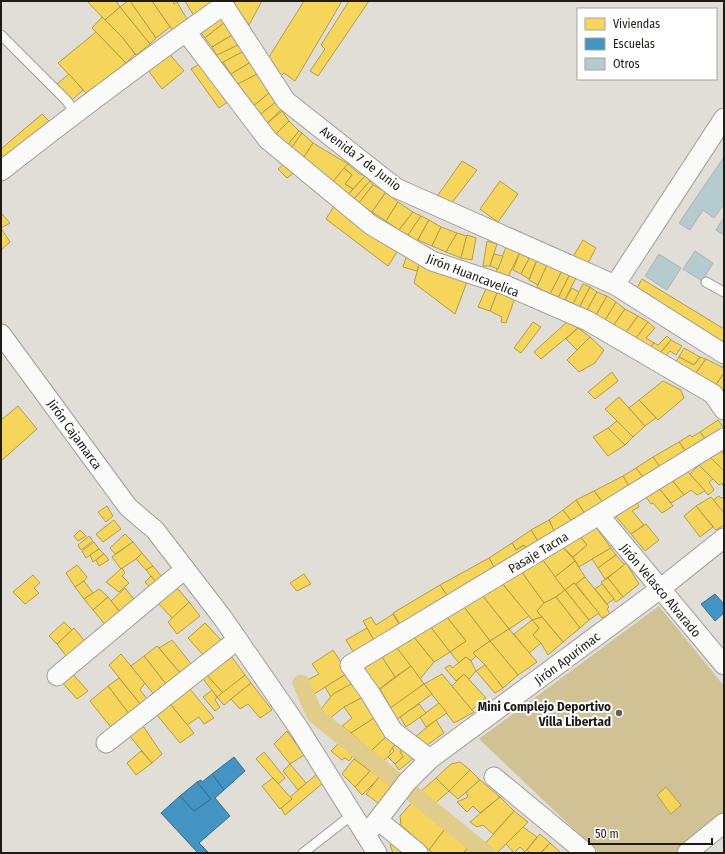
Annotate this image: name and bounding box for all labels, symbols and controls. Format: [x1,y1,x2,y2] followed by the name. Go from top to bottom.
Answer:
[577,8,717,80] legend
[613,17,660,31] text: Viviendas
[613,37,655,51] text: Escuelas
[613,57,640,71] text: Otros
[317,123,404,194] street label: Avenida 7 de Junio
[424,251,521,300] street label: Jirón Huancavelica
[44,397,105,472] street label: Jirón Cajamarca
[506,529,571,576] street label: Pasaje Tacna
[617,541,704,640] street label: Jirón Velasco Alvarado
[532,629,603,688] street label: Jirón Apurímac
[478,699,611,729] place label: Mini Complejo Deportivo Villa Libertad
[614,708,624,718] marker: Mini Complejo Deportivo Villa Libertad
[589,820,712,846] scale bar
[595,827,619,841] text: 50 m

